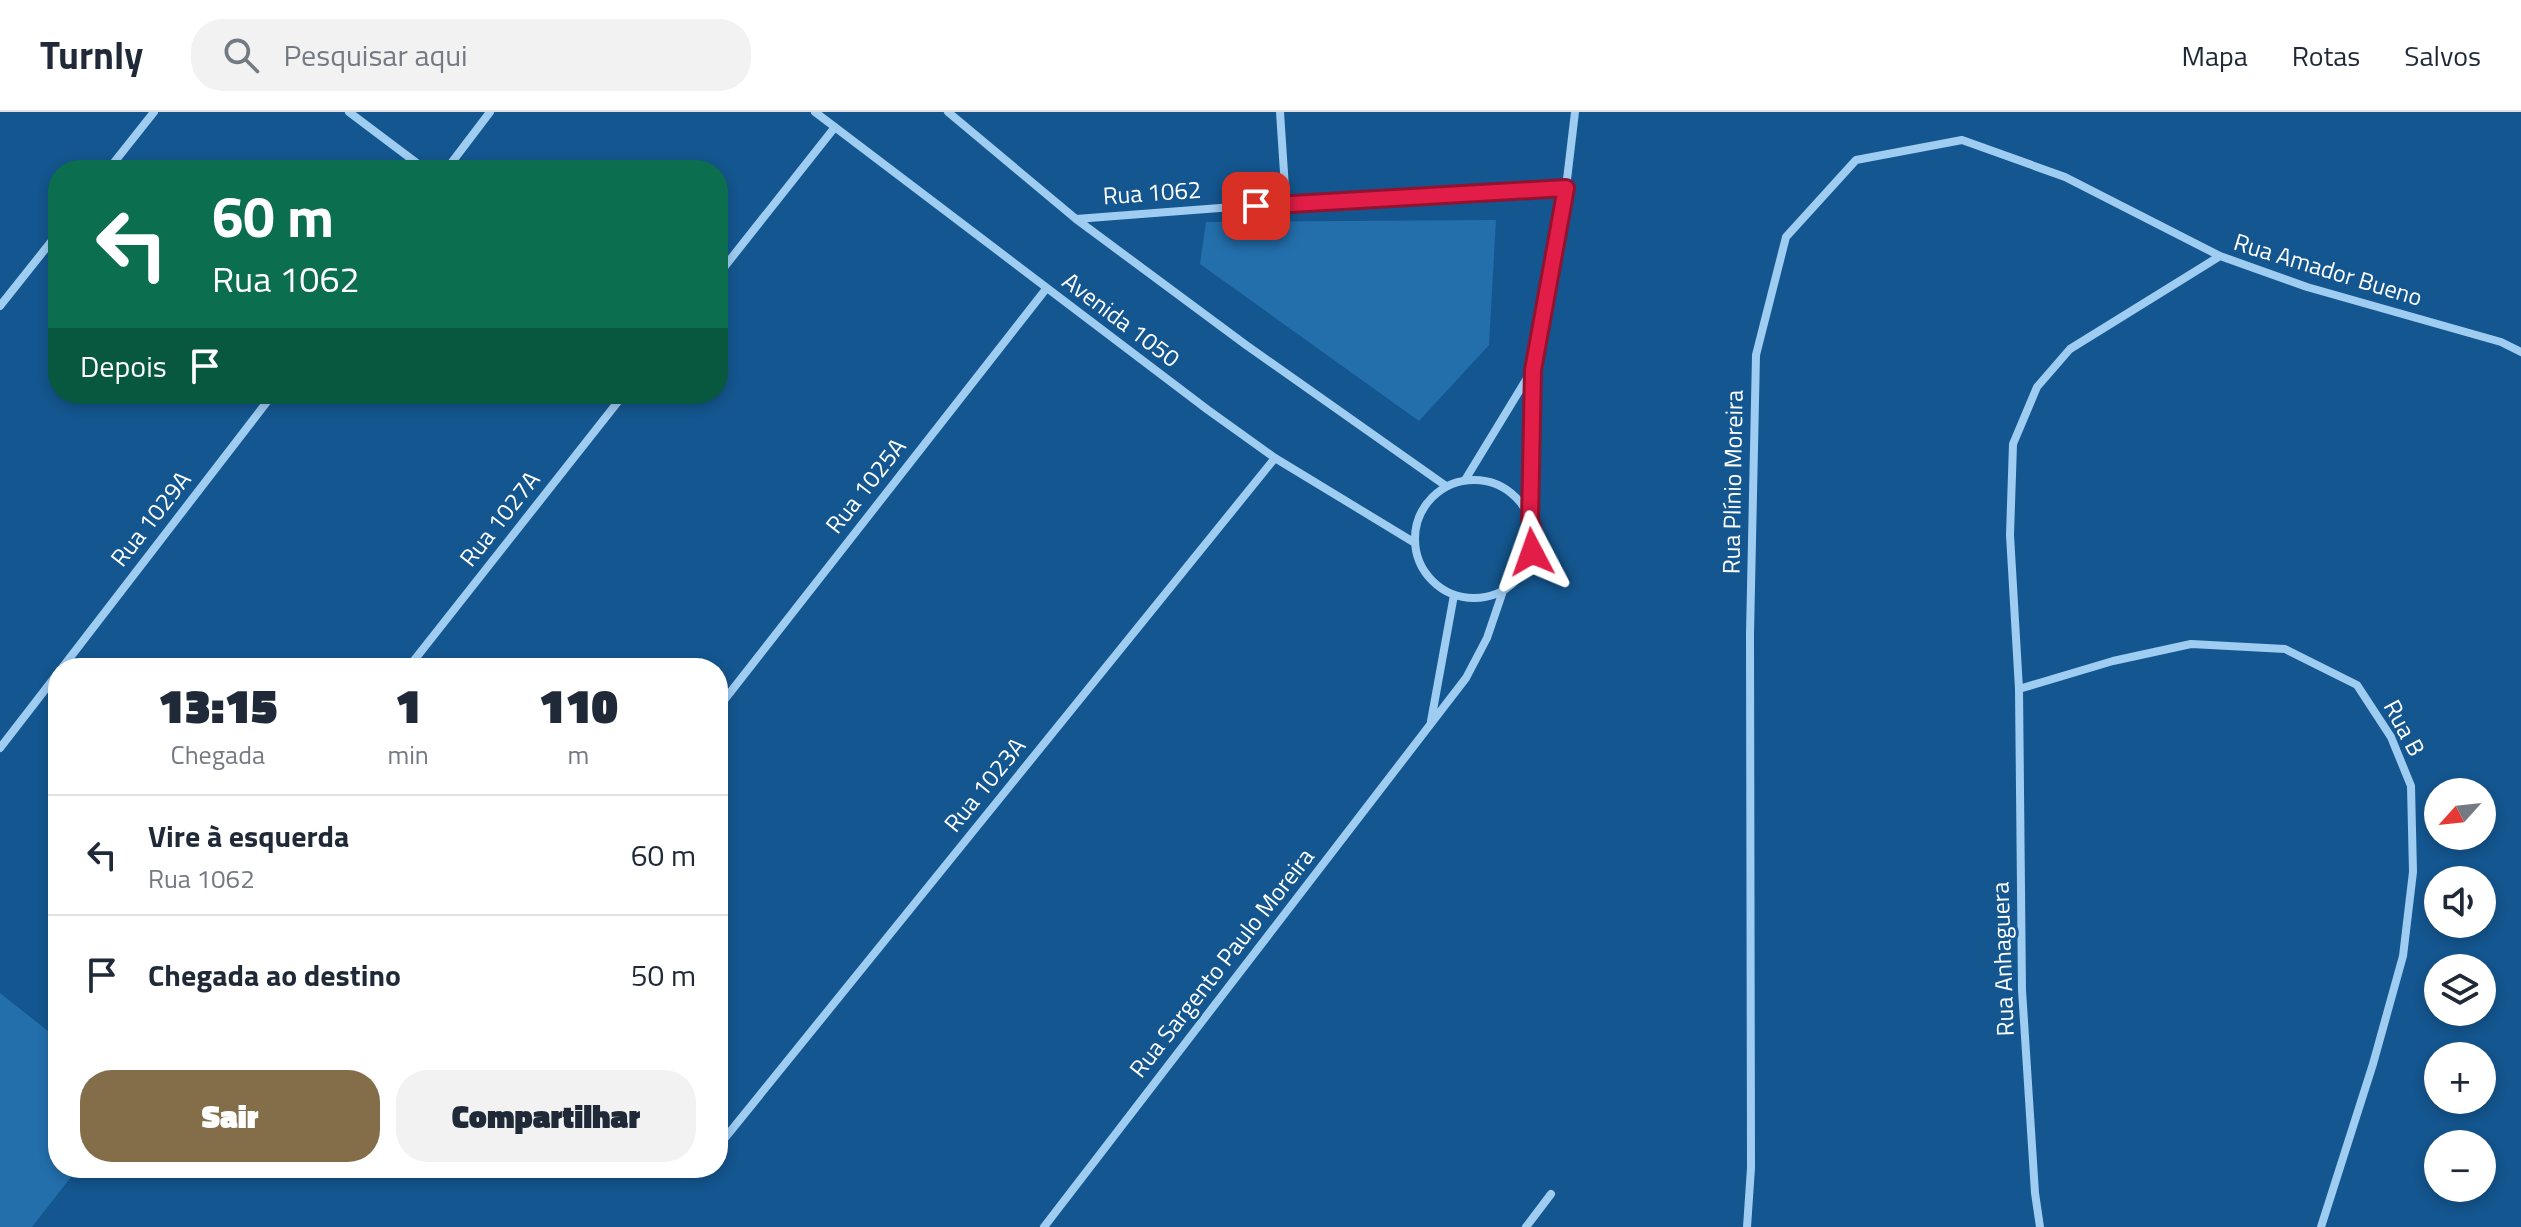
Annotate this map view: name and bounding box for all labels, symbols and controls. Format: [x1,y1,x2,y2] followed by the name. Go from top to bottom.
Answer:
[191,19,751,91] search box
[40,26,143,84] text: Turnly
[283,32,468,78] text: Pesquisar aqui
[219,33,263,77] icon: search
[2181,34,2248,77] text: Mapa
[2292,34,2360,77] text: Rotas
[2404,34,2481,77] text: Salvos
[1102,171,1202,213] street label: Rua 1062
[1222,172,1290,240] pin
[212,174,334,259] text: 60 m
[1234,184,1278,228] icon: arrive
[80,192,184,296] icon: left
[2230,223,2427,315] street label: Rua Amador Bueno
[212,251,360,306] text: Rua 1062
[1055,263,1188,375] street label: Avenida 1050
[80,343,167,389] text: Depois
[183,344,227,388] icon: arrive
[1712,389,1752,574] street label: Rua Plínio Moreira
[816,430,914,541] street label: Rua 1025A
[101,463,199,574] street label: Rua 1029A
[450,463,548,574] street label: Rua 1027A
[1490,510,1574,594] position arrow
[158,669,277,742] text: 13:15
[395,669,421,742] text: 1
[539,669,618,742] text: 110
[2375,693,2435,762] street label: Rua B
[935,729,1034,840] street label: Rua 1023A
[171,735,265,774] text: Chegada
[387,735,429,774] text: min
[568,735,589,774] text: m
[2424,778,2496,850] north arrow
[2424,778,2496,1202] map controls
[148,813,349,859] text: Vire à esquerda
[631,832,696,878] text: 60 m
[80,833,124,877] icon: left
[1120,840,1322,1085] street label: Rua Sargento Paulo Moreira
[148,859,255,898] text: Rua 1062
[2424,866,2496,938] button: sound
[1981,881,2023,1037] street label: Rua Anhaguera
[148,952,401,998] text: Chegada ao destino
[631,952,696,998] text: 50 m
[80,953,124,997] icon: arrive
[2424,954,2496,1026] button: layers
[2424,1042,2496,1114] button: +
[80,1070,380,1162] button: Sair
[396,1070,696,1162] button: Compartilhar
[2424,1130,2496,1202] button: −

